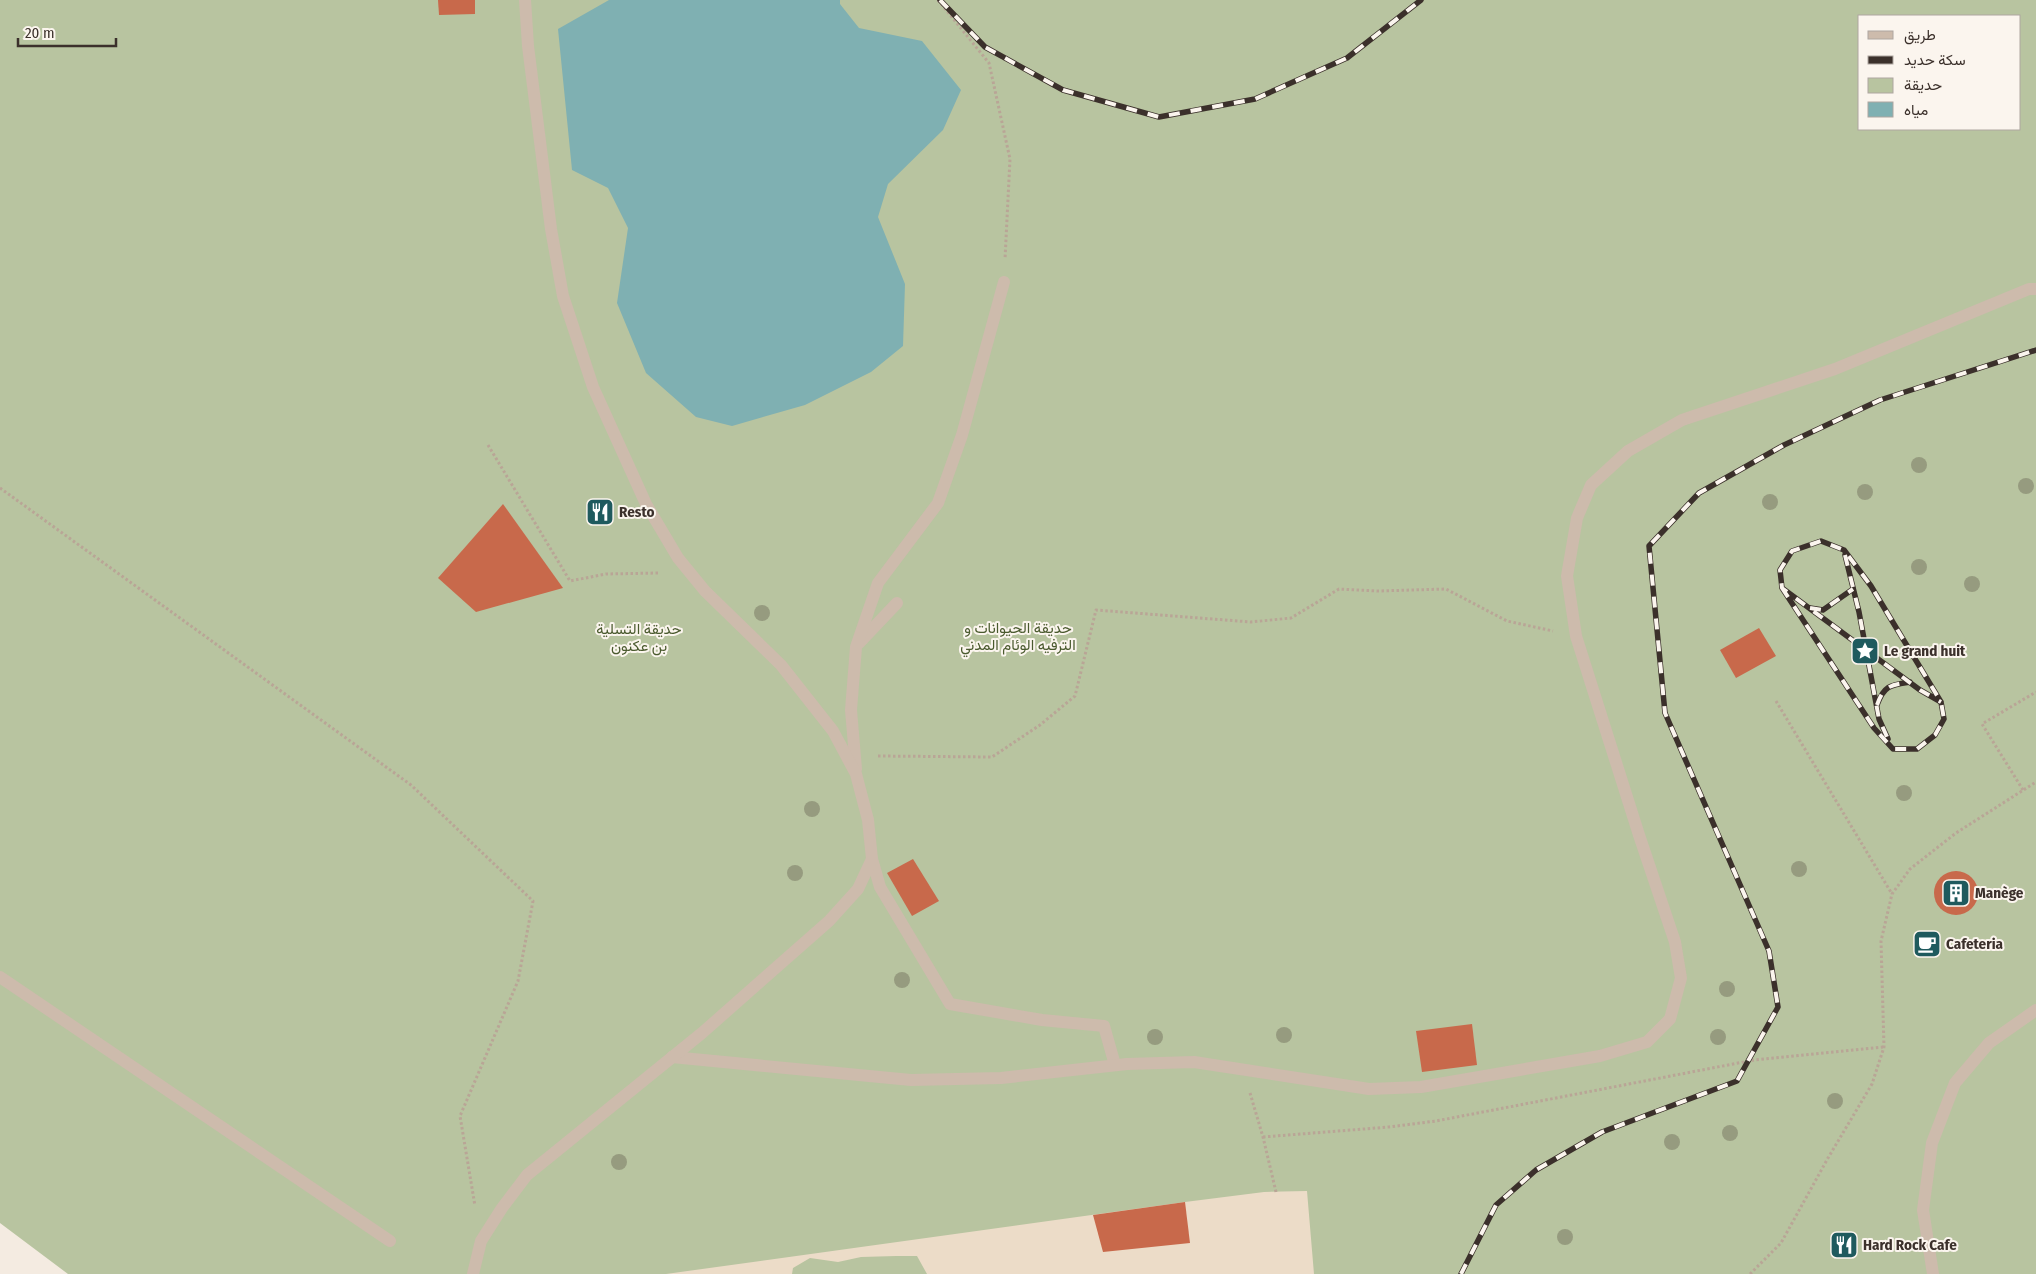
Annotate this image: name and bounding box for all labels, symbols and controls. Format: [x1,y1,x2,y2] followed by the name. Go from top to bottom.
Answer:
[18,15,115,47] scale bar
[1858,15,2021,130] legend
[25,24,55,42] text: 20 m
[1904,26,1936,45] text: طريق
[1904,51,1966,69] text: سكة حديد
[1904,76,1942,94] text: حديقة
[1904,101,1928,119] text: مياه
[585,497,615,527] restaurant icon: Resto
[619,503,654,521] place label: Resto
[960,619,1076,658] park label: حديقة الحيوانات و الترفيه الوئام المدني
[596,620,682,656] park label: حديقة التسلية بن عكنون
[1850,636,1880,666] place icon: Le grand huit
[1884,642,1966,660] place label: Le grand huit
[1941,878,1971,908] building icon: Manège
[1975,884,2024,902] place label: Manège
[1912,929,1942,959] cafe icon: Cafeteria
[1946,935,2004,953] place label: Cafeteria
[1829,1230,1859,1260] restaurant icon: Hard Rock Cafe
[1863,1236,1957,1254] place label: Hard Rock Cafe

